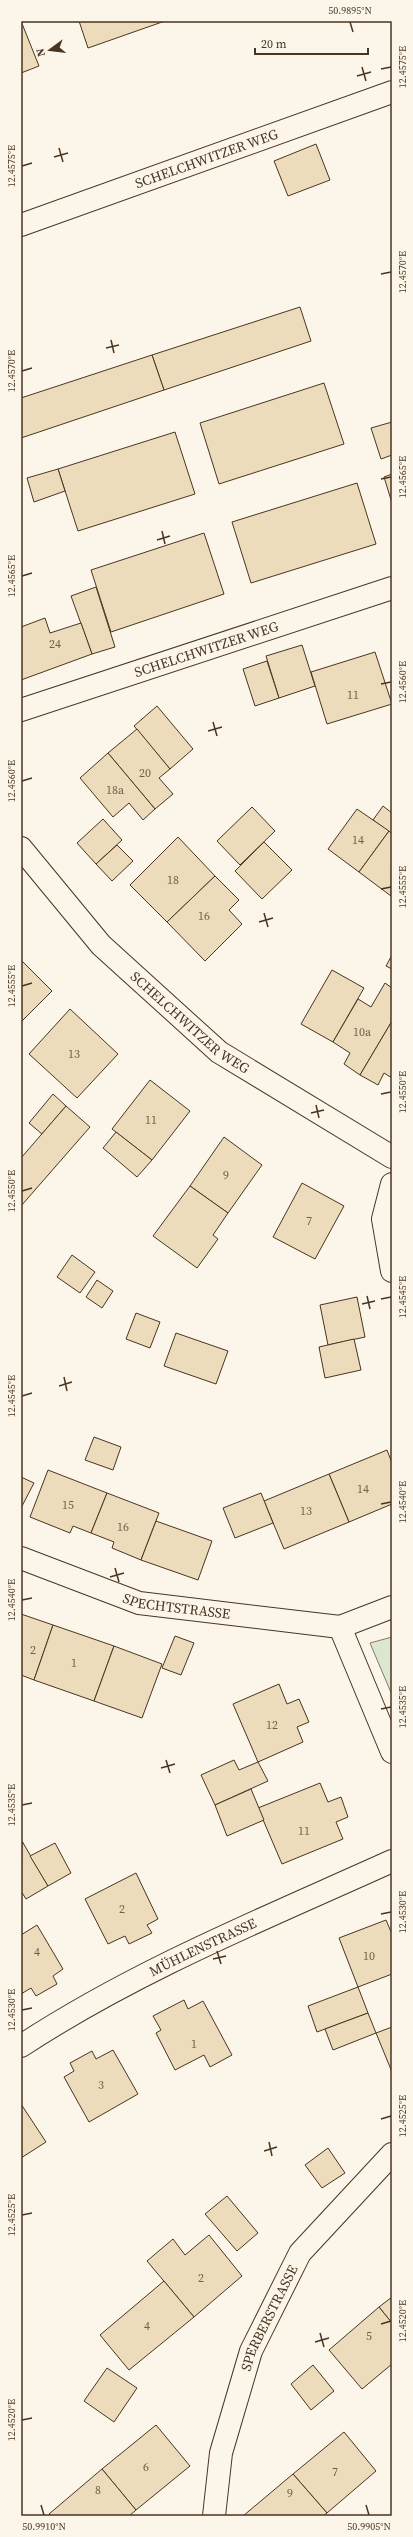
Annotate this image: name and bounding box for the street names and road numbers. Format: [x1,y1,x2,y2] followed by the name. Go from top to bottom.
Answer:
[132,124,281,193] street label: SCHELCHWITZER WEG
[132,616,281,682] street label: SCHELCHWITZER WEG
[126,967,254,1079] street label: SCHELCHWITZER WEG
[120,1588,232,1624] street label: SPECHTSTRASSE
[145,1913,260,1981] street label: MÜHLENSTRASSE
[236,2262,302,2373] street label: SPERBERSTRASSE

